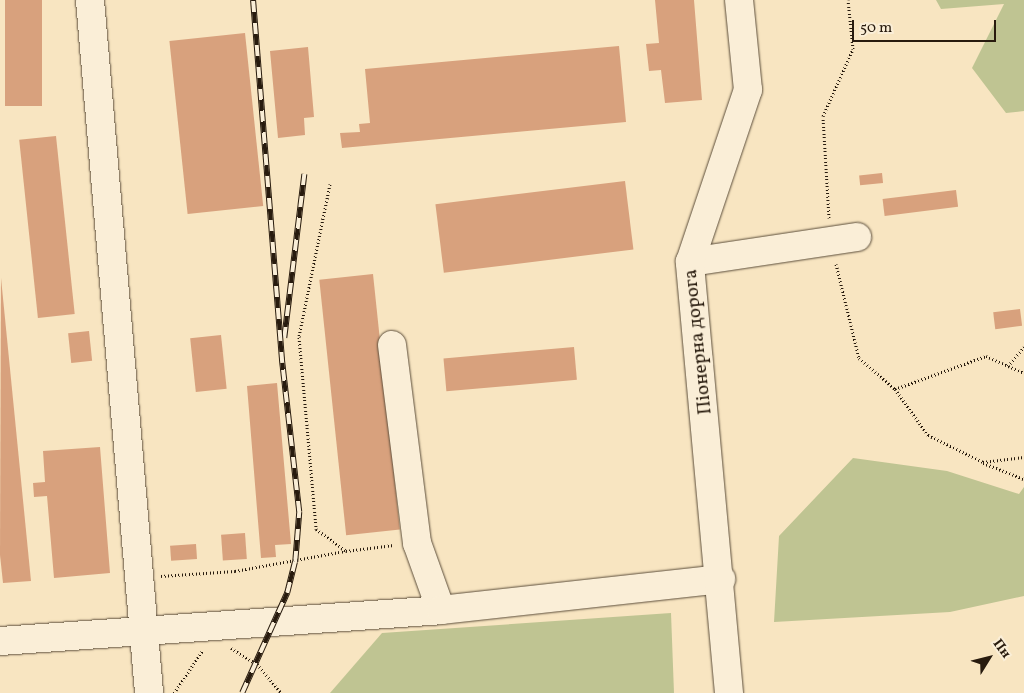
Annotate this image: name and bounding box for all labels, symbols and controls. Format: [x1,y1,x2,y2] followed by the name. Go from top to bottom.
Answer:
[854,10,998,42] scale bar
[860,18,892,39] text: 50 m
[680,268,718,416] street label: Піонерна дорога
[964,633,1014,683] north arrow
[988,635,1015,663] text: Пн

